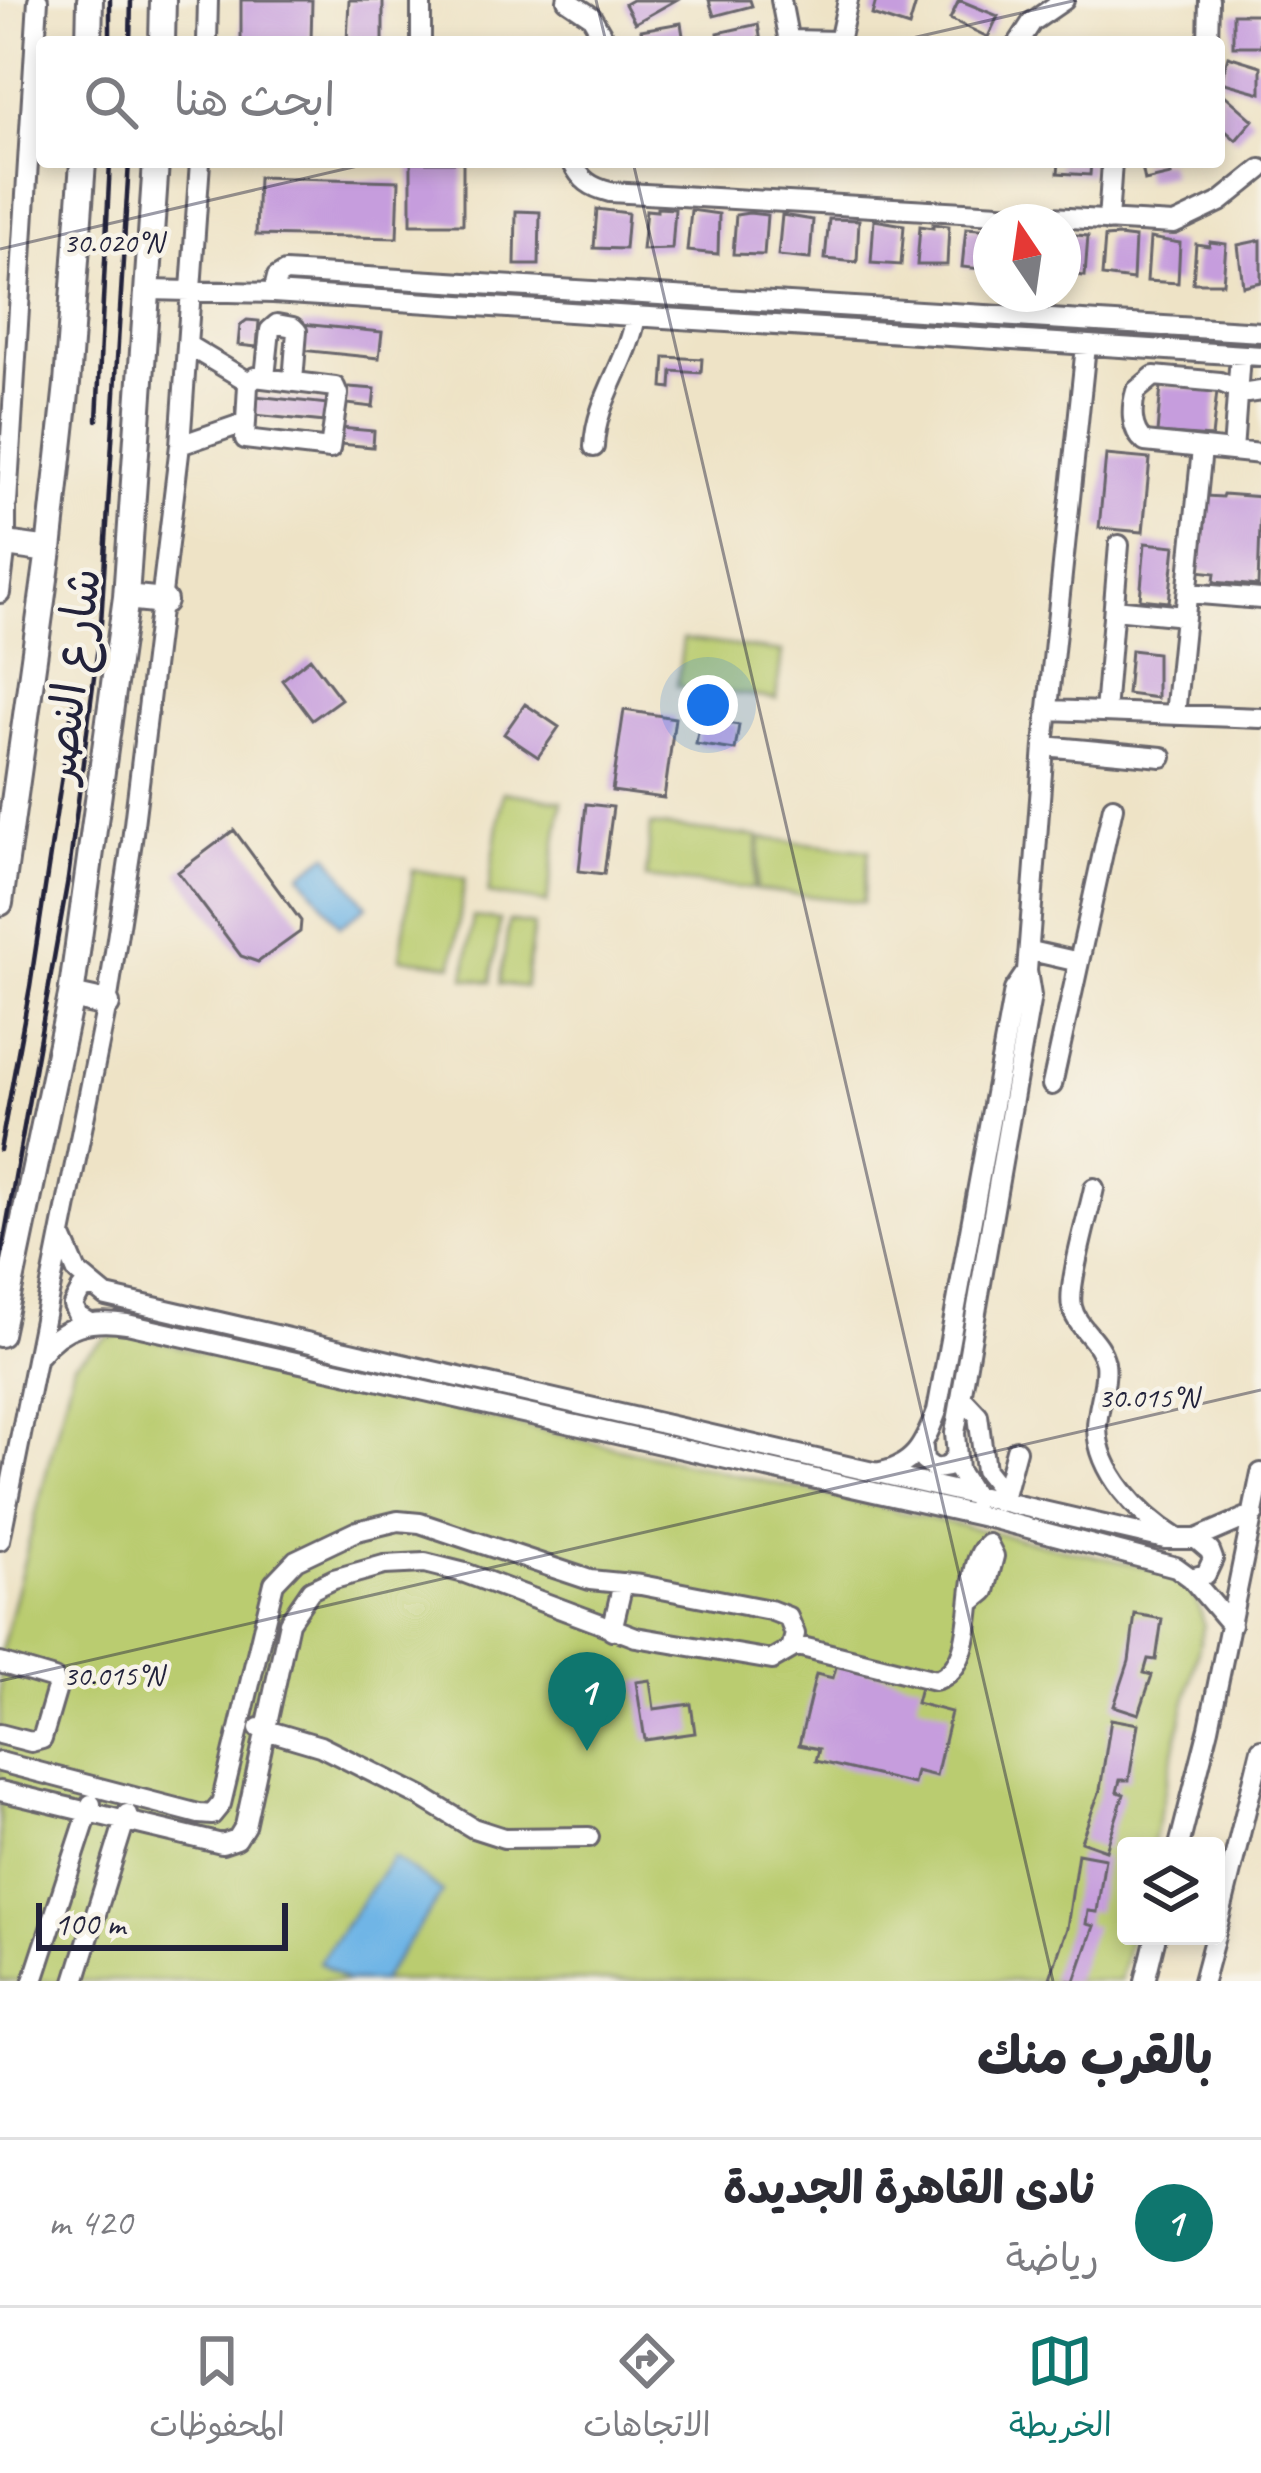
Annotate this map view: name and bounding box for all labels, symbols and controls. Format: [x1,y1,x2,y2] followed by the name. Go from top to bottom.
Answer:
[36,36,1225,168] search box
[78,69,144,135] icon: search
[174,72,335,129] text: ابحث هنا
[973,204,1081,312] north arrow
[63,223,168,261] text: 30.020°N
[28,564,117,790] street label: شارع النصر
[678,675,738,735] your location
[1098,1378,1203,1416] text: 30.015°N
[548,1652,626,1751] pin: 1
[63,1656,168,1694] text: 30.015°N
[1117,1837,1225,1945] map controls
[1117,1837,1225,1945] button: layers
[36,1897,288,1950] scale bar
[54,1903,125,1945] text: 100 m
[977,2024,1213,2088] text: بالقرب منك
[723,2160,1099,2217] text: نادى القاهرة الجديدة
[48,2198,132,2247] text: 420 m
[1165,2198,1183,2247] text: 1
[1006,2234,1099,2283] text: رياضة
[149,2328,285,2454] tab: المحفوظات
[583,2328,711,2454] tab: الاتجاهات
[1009,2328,1112,2454] tab: الخريطة

